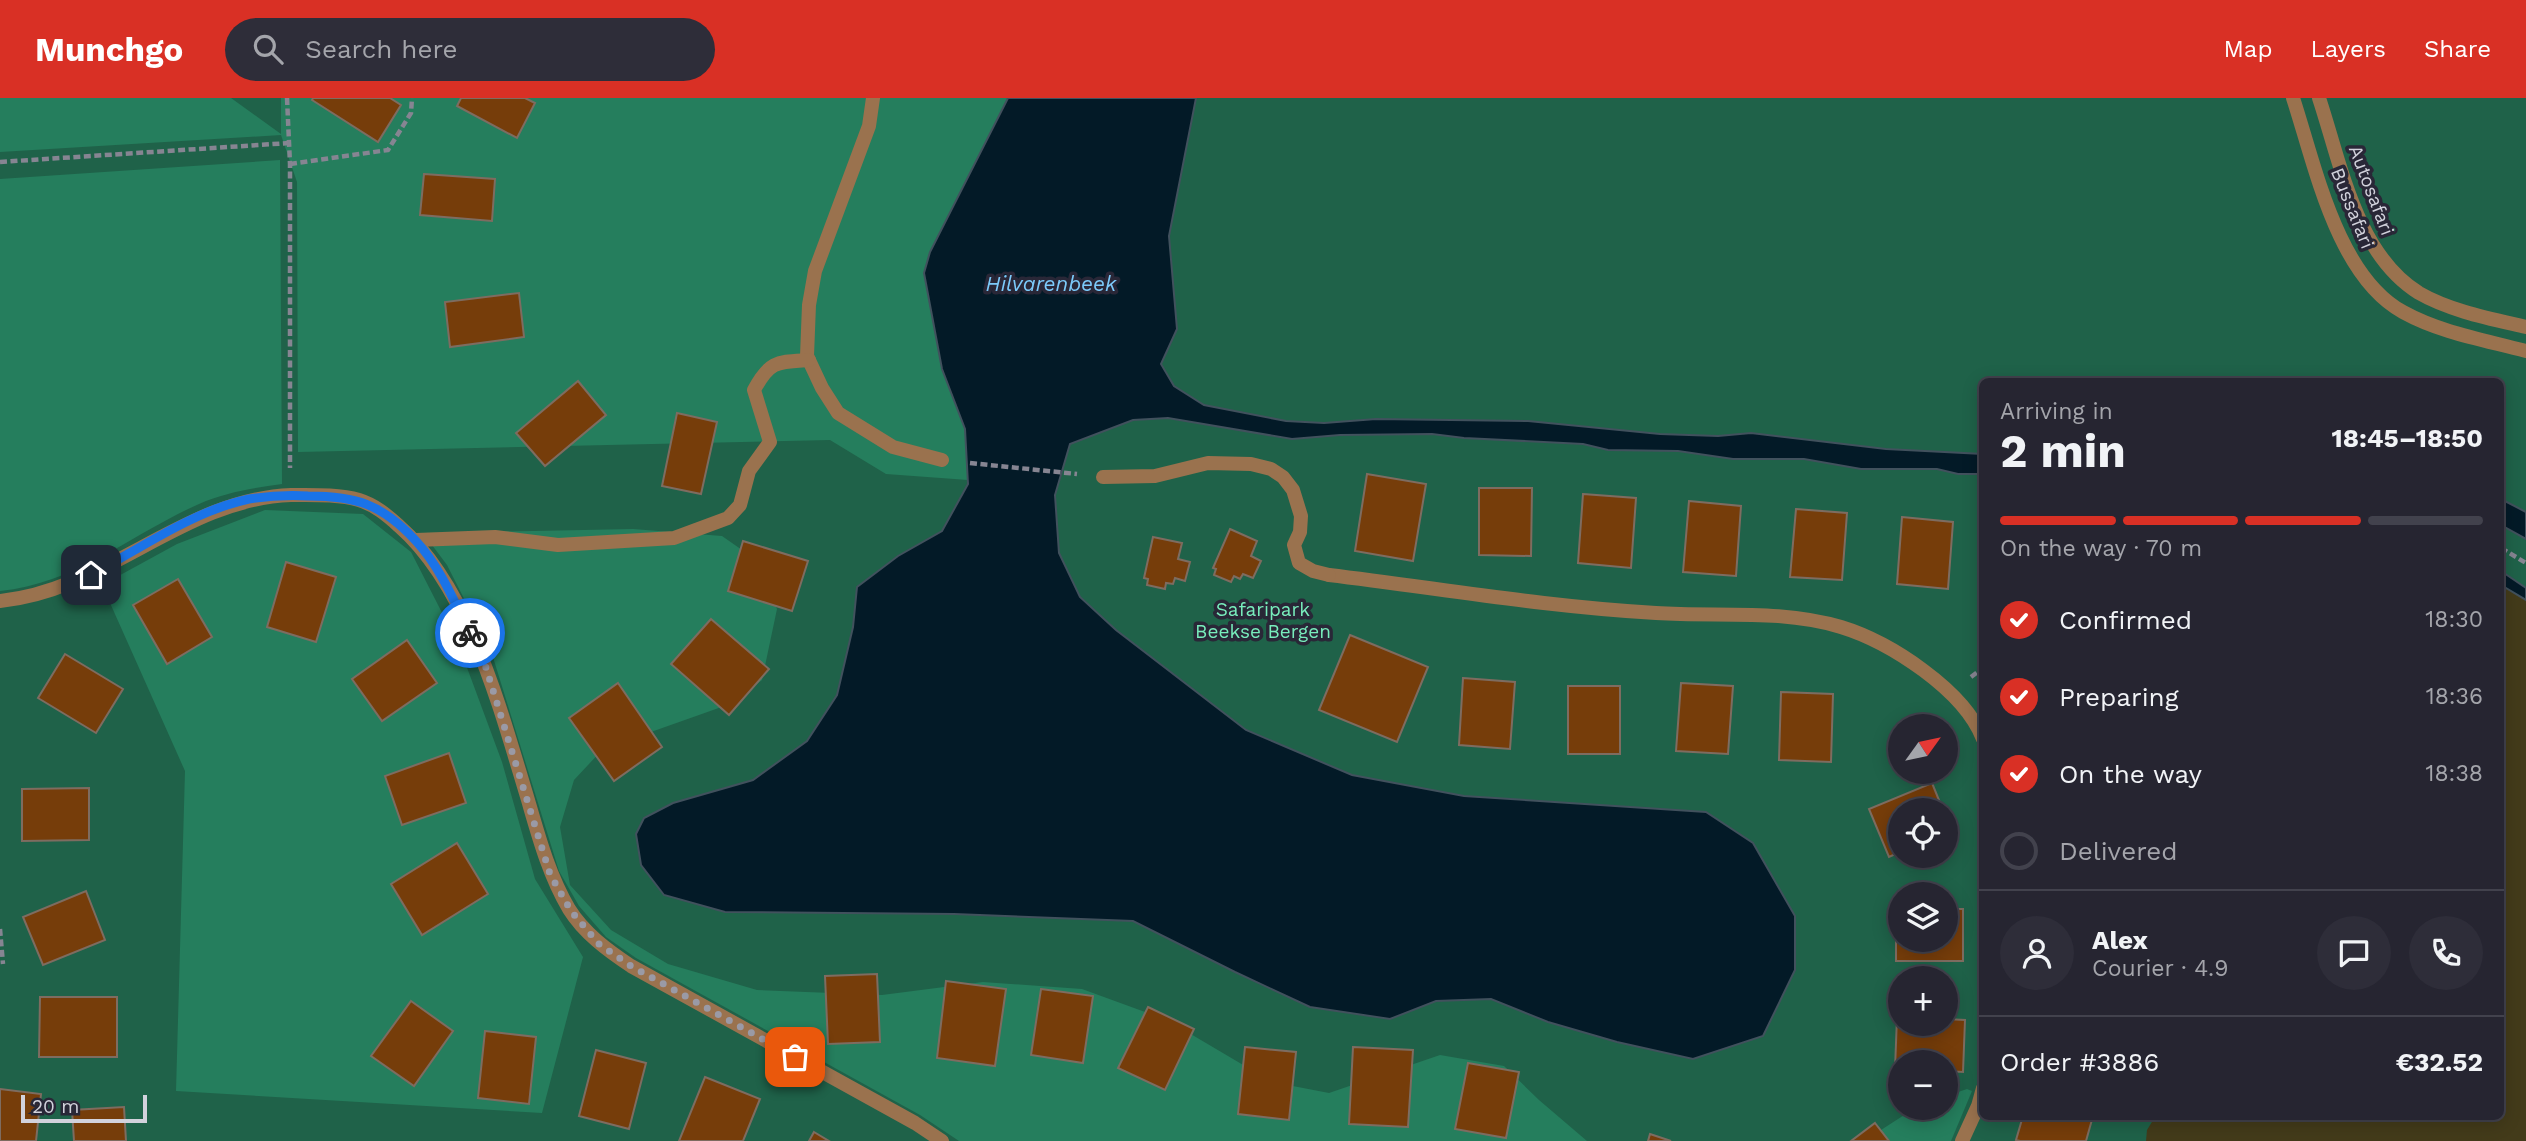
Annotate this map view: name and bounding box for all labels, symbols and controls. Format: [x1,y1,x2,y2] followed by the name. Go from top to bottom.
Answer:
[225,18,715,81] search box
[35,30,183,69] text: Munchgo
[249,30,287,68] icon: search
[305,34,458,64] text: Search here
[2224,35,2272,63] text: Map
[2310,35,2386,63] text: Layers
[2424,35,2491,63] text: Share
[2344,142,2399,238] street label: Autosafari
[2326,164,2379,252] street label: Bussafari
[986,271,1117,296] water label: Hilvarenbeek
[2000,398,2113,425] text: Arriving in
[2331,423,2483,453] text: 18:45–18:50
[2000,424,2126,478] text: 2 min
[2000,535,2202,562] text: On the way · 70 m
[61,545,121,605] pin
[72,556,110,594] icon: home
[435,598,505,668] courier
[1195,598,1331,643] park label: Safaripark Beekse Bergen
[2000,601,2038,639] icon: check
[2059,605,2192,635] text: Confirmed
[2425,606,2483,633] text: 18:30
[451,614,489,652] icon: bike
[2000,678,2038,716] icon: check
[2059,682,2179,712] text: Preparing
[2426,683,2483,710] text: 18:36
[1888,714,1958,784] north arrow
[1888,714,1958,1120] map controls
[2000,755,2038,793] icon: check
[2059,759,2202,789] text: On the way
[2425,760,2483,787] text: 18:38
[1888,798,1958,868] button: locate
[2059,836,2178,866] text: Delivered
[1888,882,1958,952] button: layers
[2000,916,2074,990] button: person
[2317,916,2391,990] button: chat
[2409,916,2483,990] button: phone
[2092,925,2148,955] text: Alex
[2092,955,2228,982] text: Courier · 4.9
[1888,966,1958,1036] button: +
[765,1027,825,1087] pin
[776,1038,814,1076] icon: bag
[2000,1047,2159,1077] text: Order #3886
[2396,1047,2483,1077] text: €32.52
[1888,1050,1958,1120] button: −
[21,1092,147,1124] scale bar
[32,1095,79,1118] text: 20 m

